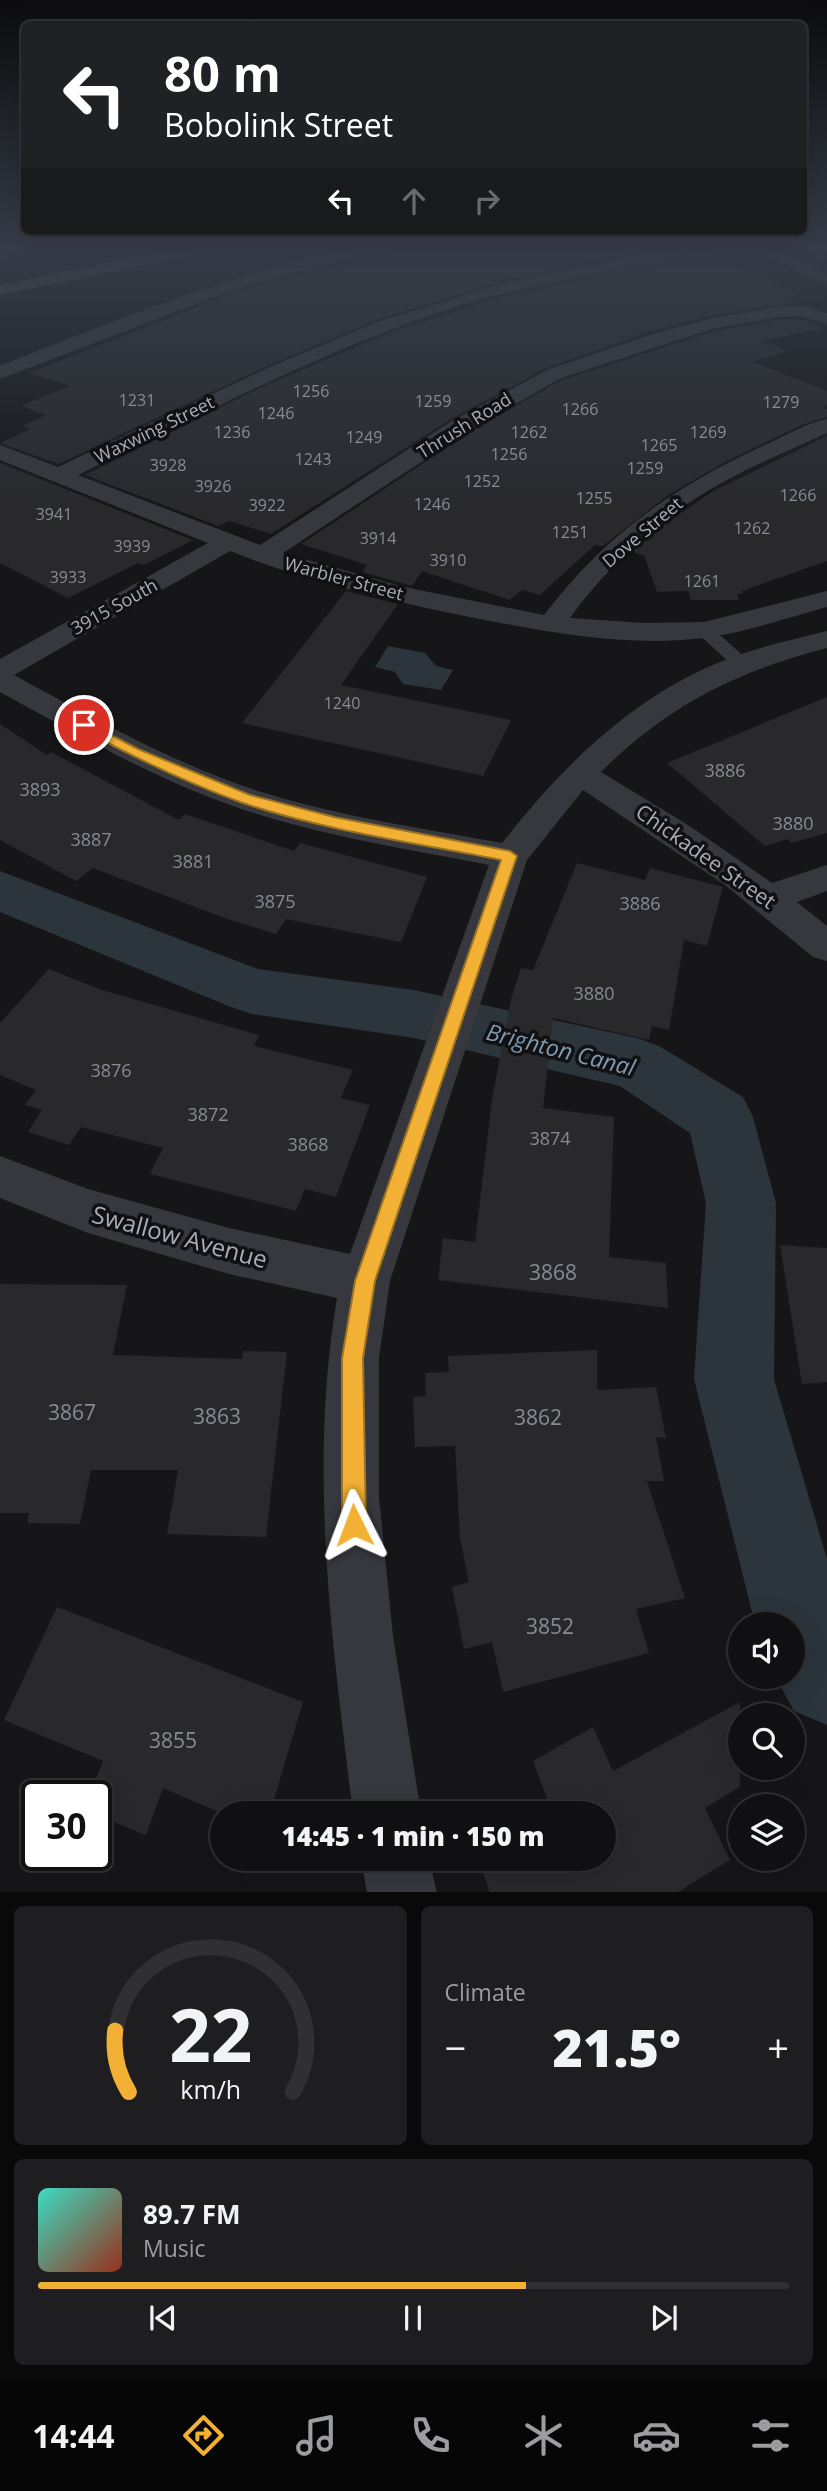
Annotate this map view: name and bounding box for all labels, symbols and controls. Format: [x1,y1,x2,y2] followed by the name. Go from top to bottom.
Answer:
[164,40,281,106] text: 80 m
[49,49,140,140] icon: left
[164,103,393,146] text: Bobolink Street
[322,182,360,220] icon: left
[395,182,433,220] icon: ahead
[468,182,506,220] icon: right
[293,380,329,402] house number: 1256
[412,387,516,463] street label: Thrush Road
[119,389,155,411] house number: 1231
[90,390,218,468] street label: Waxwing Street
[415,390,451,412] house number: 1259
[763,391,799,413] house number: 1279
[562,398,598,420] house number: 1266
[258,402,294,424] house number: 1246
[214,421,250,443] house number: 1236
[511,421,547,443] house number: 1262
[690,421,726,443] house number: 1269
[346,426,382,448] house number: 1249
[641,434,677,456] house number: 1265
[491,443,527,465] house number: 1256
[295,448,331,470] house number: 1243
[150,454,186,476] house number: 3928
[627,457,663,479] house number: 1259
[464,470,500,492] house number: 1252
[195,475,231,497] house number: 3926
[780,484,816,506] house number: 1266
[576,487,612,509] house number: 1255
[597,491,687,573] street label: Dove Street
[414,493,450,515] house number: 1246
[249,494,285,516] house number: 3922
[36,503,72,525] house number: 3941
[734,517,770,539] house number: 1262
[552,521,588,543] house number: 1251
[360,527,396,549] house number: 3914
[114,535,150,557] house number: 3939
[430,549,466,571] house number: 3910
[282,551,406,605] street label: Warbler Street
[50,566,86,588] house number: 3933
[684,570,720,592] house number: 1261
[67,572,161,640] street label: 3915 South
[324,692,360,714] house number: 1240
[54,695,114,755] pin
[65,706,103,744] icon: arrive
[704,758,746,782] house number: 3886
[19,777,61,801] house number: 3893
[631,797,781,915] street label: Chickadee Street
[772,811,814,835] house number: 3880
[70,827,112,851] house number: 3887
[172,849,214,873] house number: 3881
[254,889,296,913] house number: 3875
[619,891,661,915] house number: 3886
[573,981,615,1005] house number: 3880
[483,1015,640,1083] water label: Brighton Canal
[90,1058,132,1082] house number: 3876
[187,1102,229,1126] house number: 3872
[529,1126,571,1150] house number: 3874
[287,1132,329,1156] house number: 3868
[89,1197,271,1275] street label: Swallow Avenue
[529,1258,577,1286] house number: 3868
[48,1398,96,1426] house number: 3867
[193,1402,241,1430] house number: 3863
[514,1403,562,1431] house number: 3862
[317,1488,391,1562] position arrow
[526,1612,574,1640] house number: 3852
[728,1612,805,1871] map controls
[728,1612,805,1689] button: sound
[728,1703,805,1780] button: search
[149,1726,197,1754] house number: 3855
[21,1780,112,1871] speed limit sign: 30
[728,1794,805,1871] button: layers
[282,1818,544,1854] text: 14:45 · 1 min · 150 m
[445,1976,526,2008] text: Climate
[169,1984,252,2083] text: 22
[553,2011,681,2082] text: 21.5°
[445,2021,466,2073] text: −
[767,2021,789,2073] text: +
[180,2071,241,2105] text: km/h
[143,2196,241,2232] text: 89.7 FM
[143,2232,206,2264] text: Music
[144,2299,182,2337] icon: previous
[394,2299,432,2337] icon: pause
[645,2299,683,2337] icon: next
[179,2411,228,2460] icon: directions
[292,2411,341,2460] icon: music
[406,2411,455,2460] icon: phone
[519,2411,568,2460] icon: climate
[632,2411,681,2460] icon: car
[746,2411,795,2460] icon: filters
[32,2414,115,2457] text: 14:44

